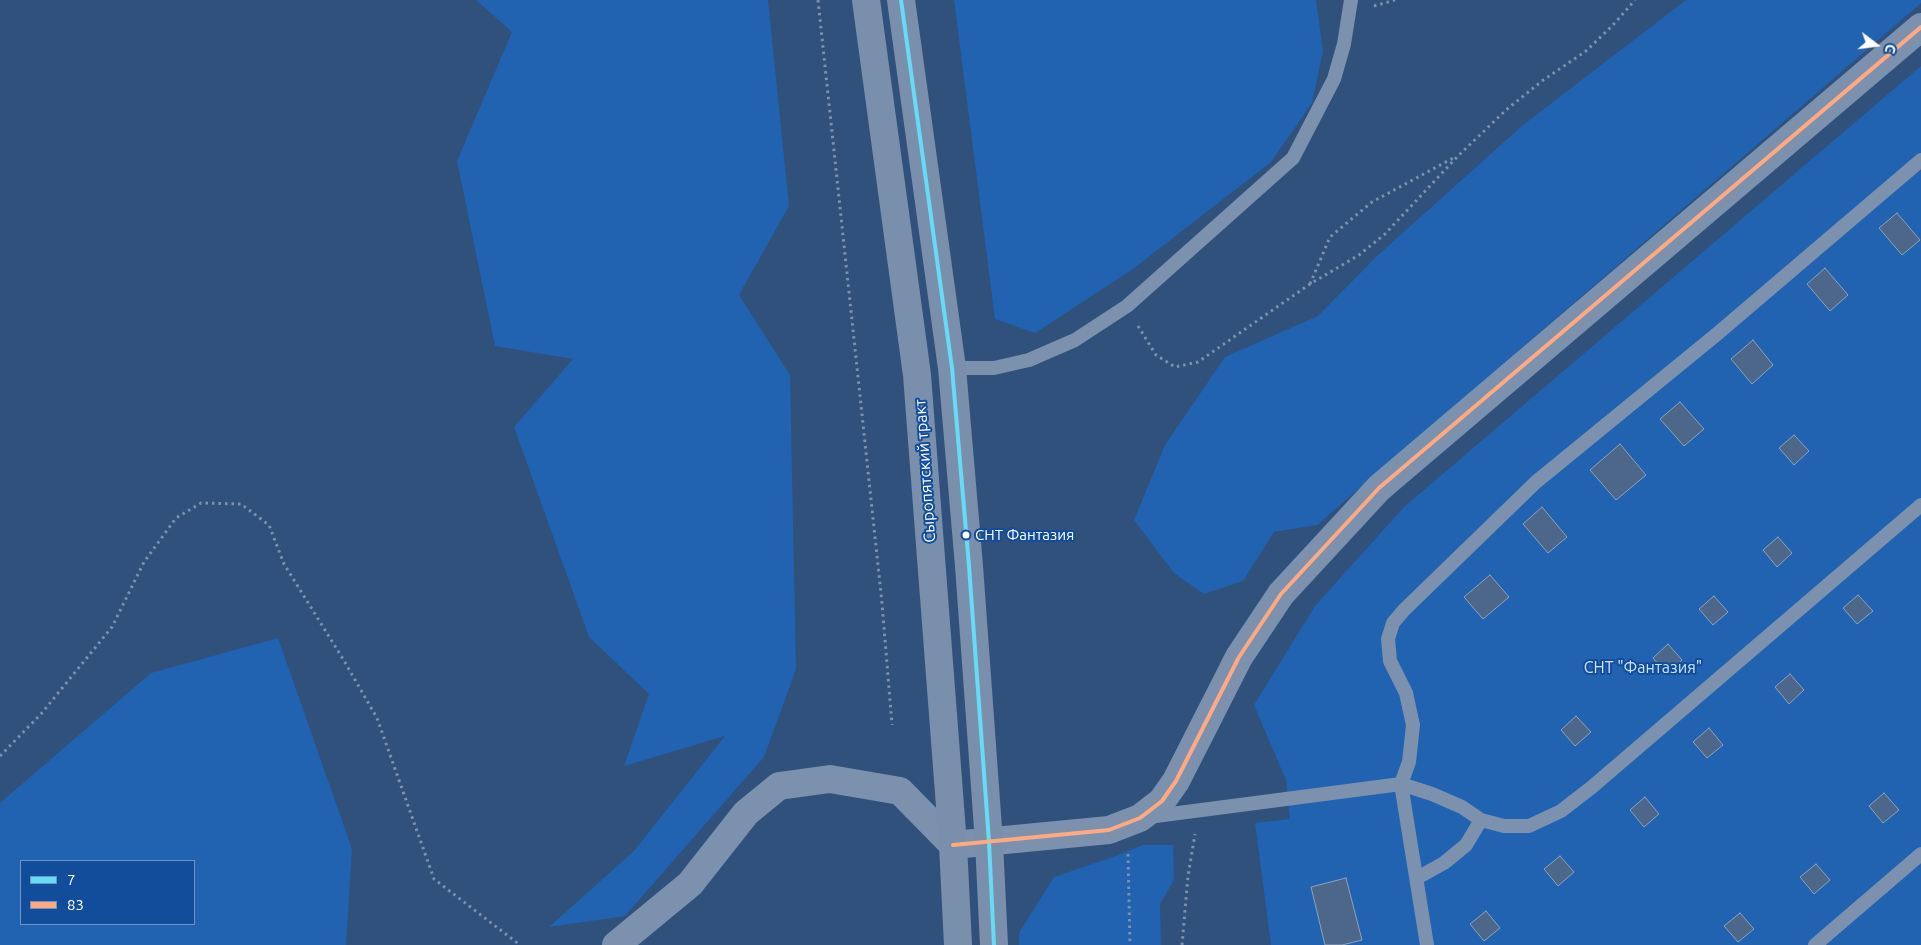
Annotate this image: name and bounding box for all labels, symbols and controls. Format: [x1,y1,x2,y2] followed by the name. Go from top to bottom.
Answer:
[1851,20,1901,70] north arrow
[1882,42,1899,55] text: С
[910,399,940,543] street label: Сыропятский тракт
[975,526,1074,544] place label: СНТ Фантазия
[961,530,971,540] marker: СНТ Фантазия
[1584,658,1702,678] park label: СНТ "Фантазия"
[20,860,195,925] legend
[67,871,75,888] text: 7
[67,896,84,913] text: 83

